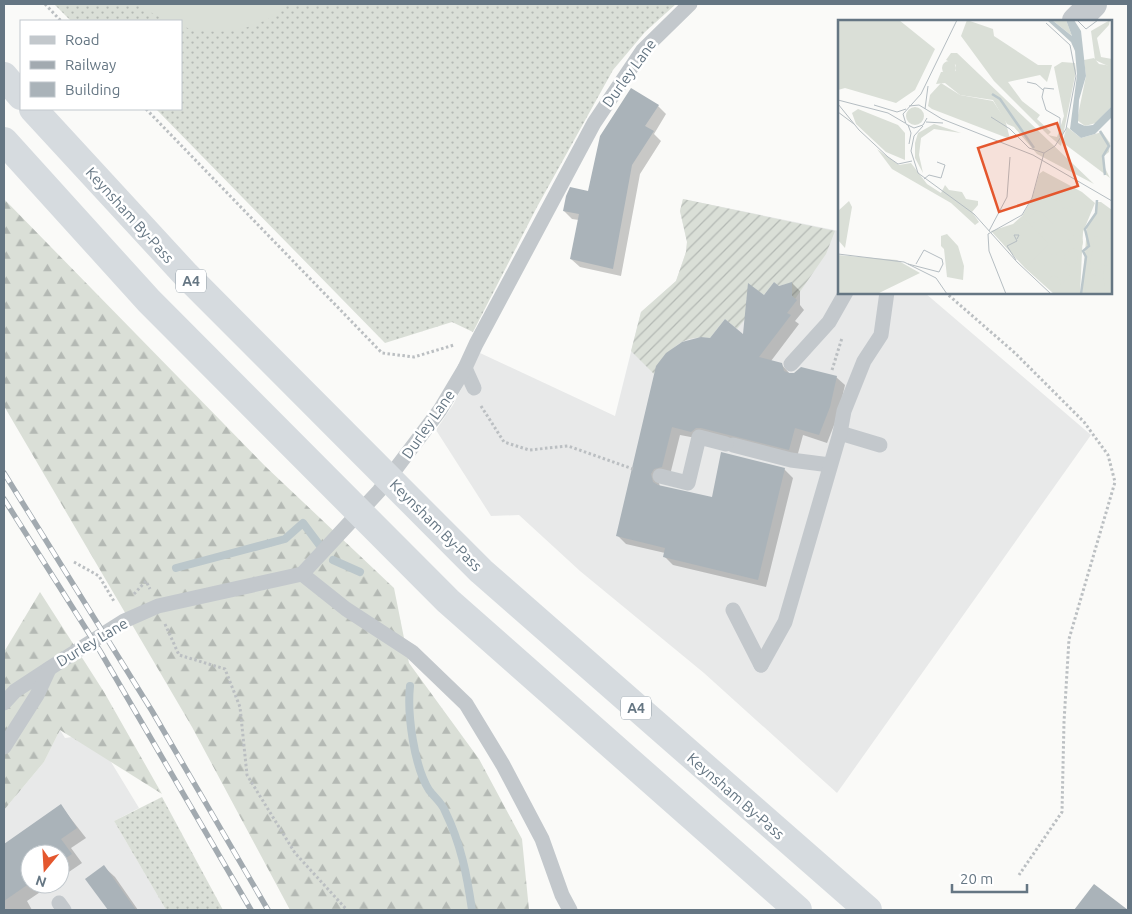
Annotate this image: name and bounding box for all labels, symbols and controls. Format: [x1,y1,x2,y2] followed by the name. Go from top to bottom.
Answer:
[20,20,182,110] legend
[838,20,1112,294] inset map
[65,31,100,48] text: Road
[599,36,659,110] street label: Durley Lane
[65,56,116,73] text: Railway
[65,81,120,98] text: Building
[83,164,177,266] street label: Keynsham By-Pass
[176,270,206,292] road number: A4
[398,386,458,462] street label: Durley Lane
[387,476,485,574] street label: Keynsham By-Pass
[53,614,131,670] street label: Durley Lane
[621,696,651,720] road number: A4
[684,749,788,843] street label: Keynsham By-Pass
[20,844,70,894] north arrow
[952,862,1027,894] scale bar
[960,870,993,887] text: 20 m
[34,872,48,891] text: N

